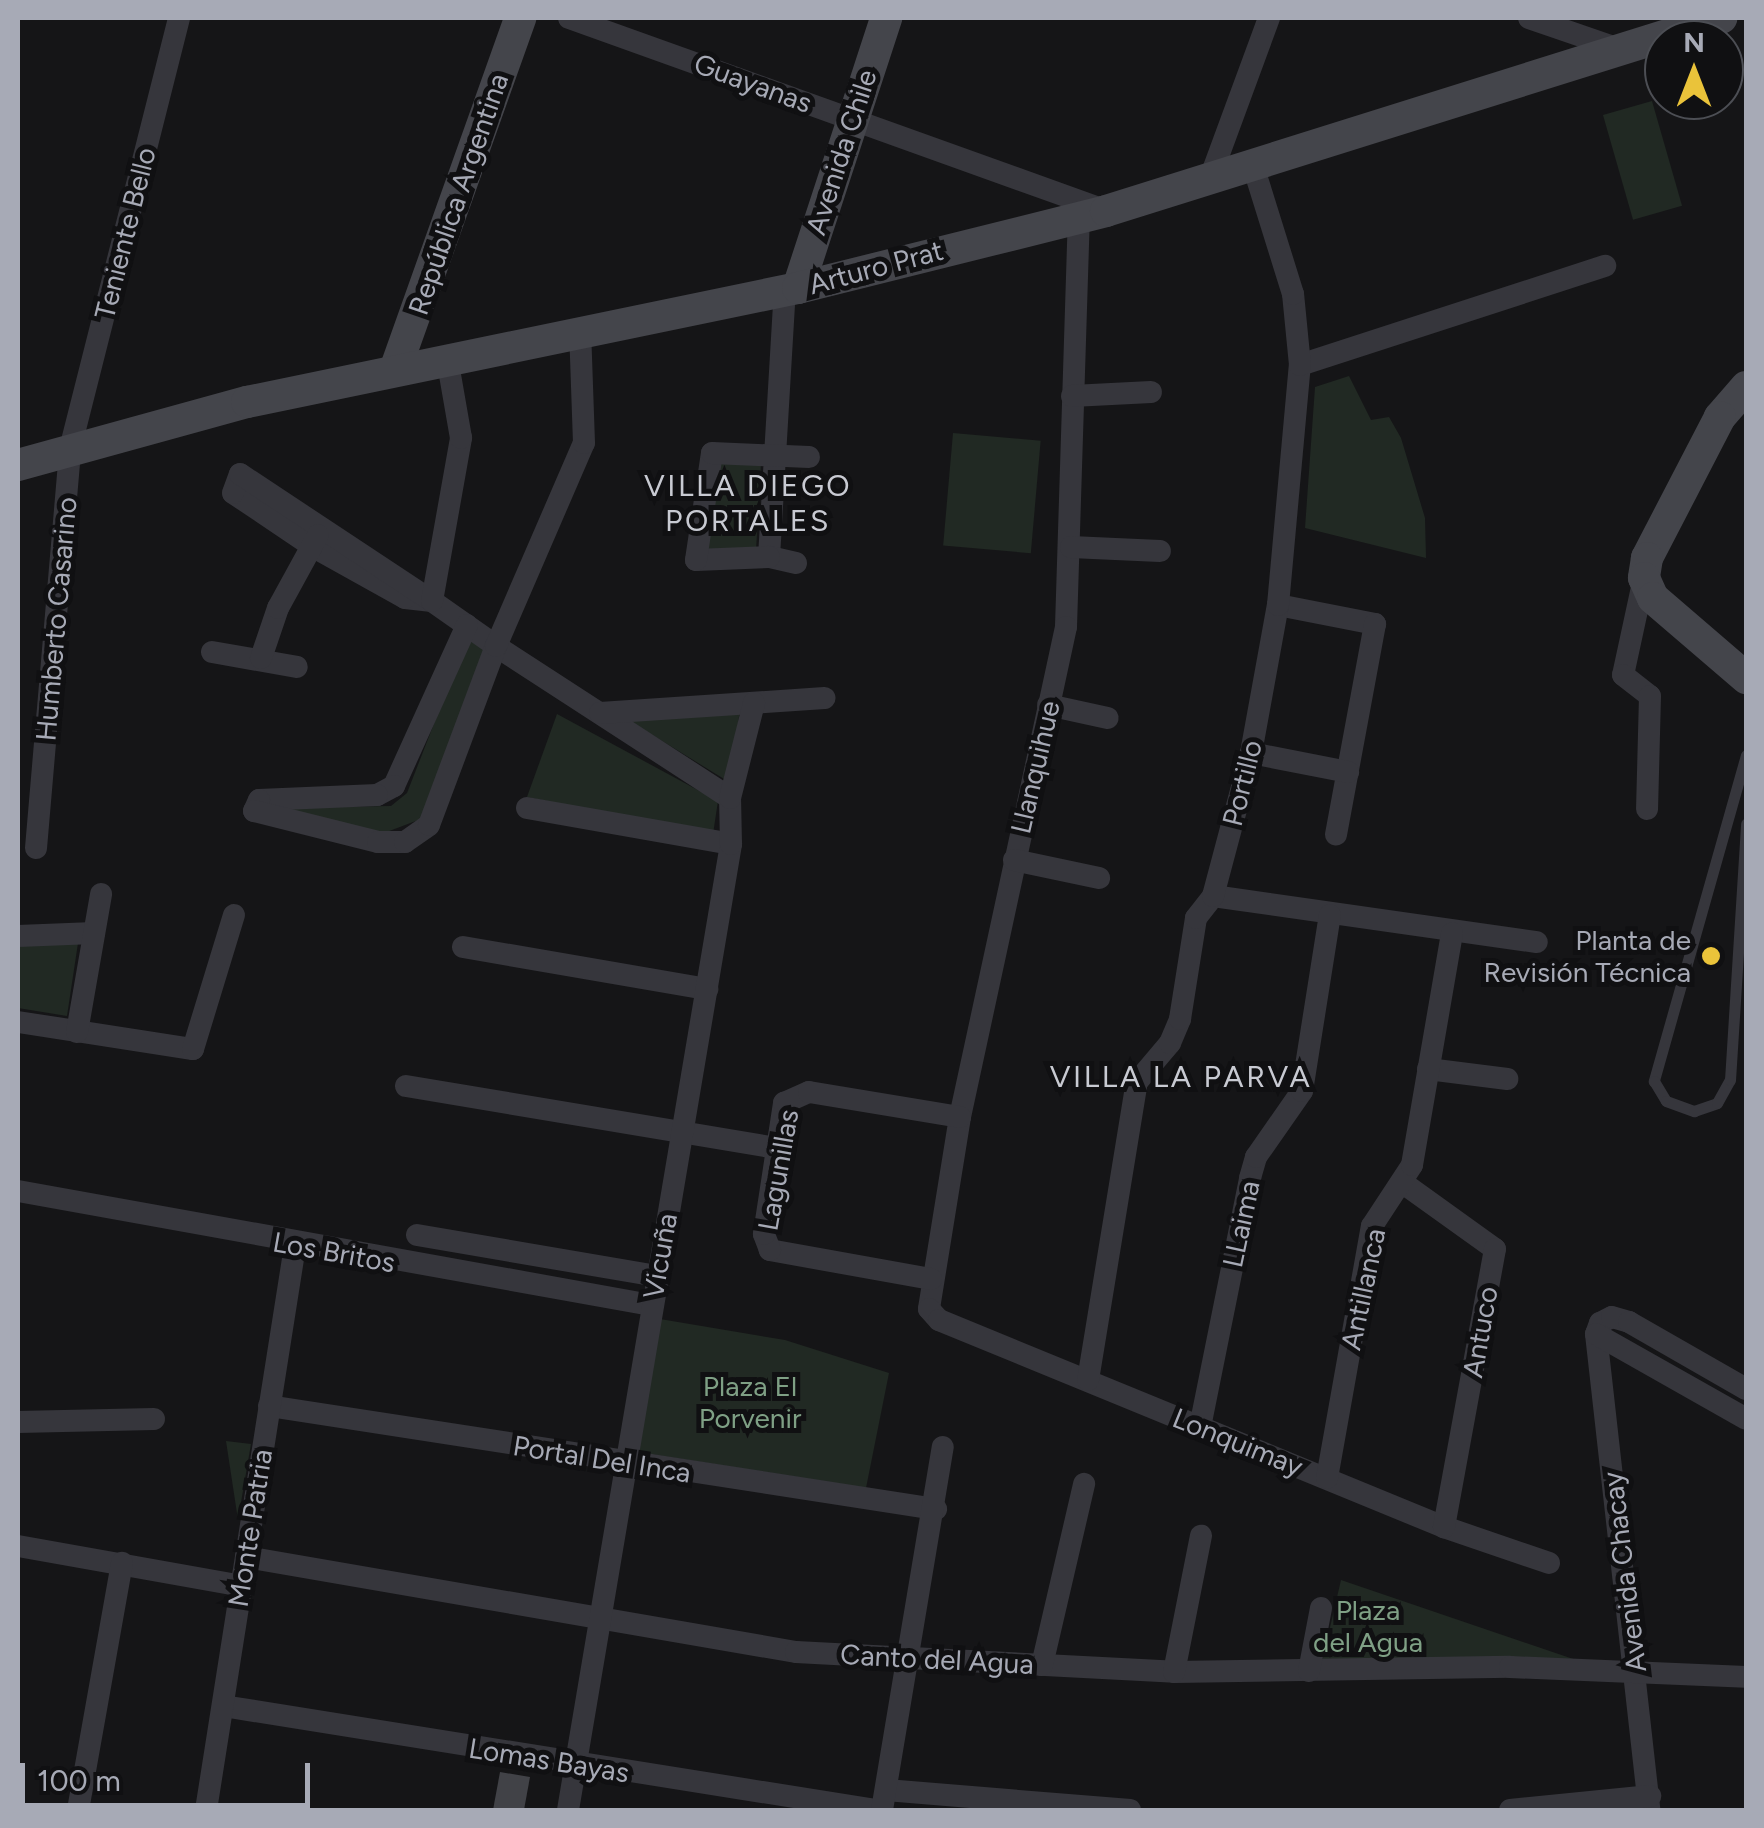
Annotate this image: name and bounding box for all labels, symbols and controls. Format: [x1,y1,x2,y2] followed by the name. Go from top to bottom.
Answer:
[1644,20,1744,120] north arrow
[1683,25,1705,59] text: N
[690,46,816,120] street label: Guayanas
[799,65,883,239] street label: Avenida Chile
[401,69,515,319] street label: República Argentina
[87,144,163,322] street label: Teniente Bello
[805,233,947,301] street label: Arturo Prat
[644,468,852,538] district label: VILLA DIEGO PORTALES
[29,496,83,742] street label: Humberto Casarino
[1003,697,1067,837] street label: Llanquihue
[1215,737,1269,829] street label: Portillo
[1483,923,1691,989] place label: Planta de Revisión Técnica
[1700,945,1722,967] marker: Planta de Revisión Técnica
[1050,1059,1312,1095] district label: VILLA LA PARVA
[751,1107,805,1233] street label: Lagunillas
[1215,1177,1267,1271] street label: LLaima
[636,1210,684,1302] street label: Vicuña
[270,1225,398,1279] street label: Los Britos
[1334,1225,1392,1353] street label: Antillanca
[1455,1284,1505,1380] street label: Antuco
[699,1369,801,1435] park label: Plaza El Porvenir
[1168,1401,1308,1483] street label: Lonquimay
[511,1428,693,1490] street label: Portal Del Inca
[221,1447,279,1609] street label: Monte Patria
[1595,1470,1653,1674] street label: Avenida Chacay
[1313,1593,1423,1659] park label: Plaza del Agua
[839,1637,1035,1681] street label: Canto del Agua
[466,1731,632,1789] street label: Lomas Bayas
[25,1743,315,1805] scale bar
[37,1762,121,1799] text: 100 m

